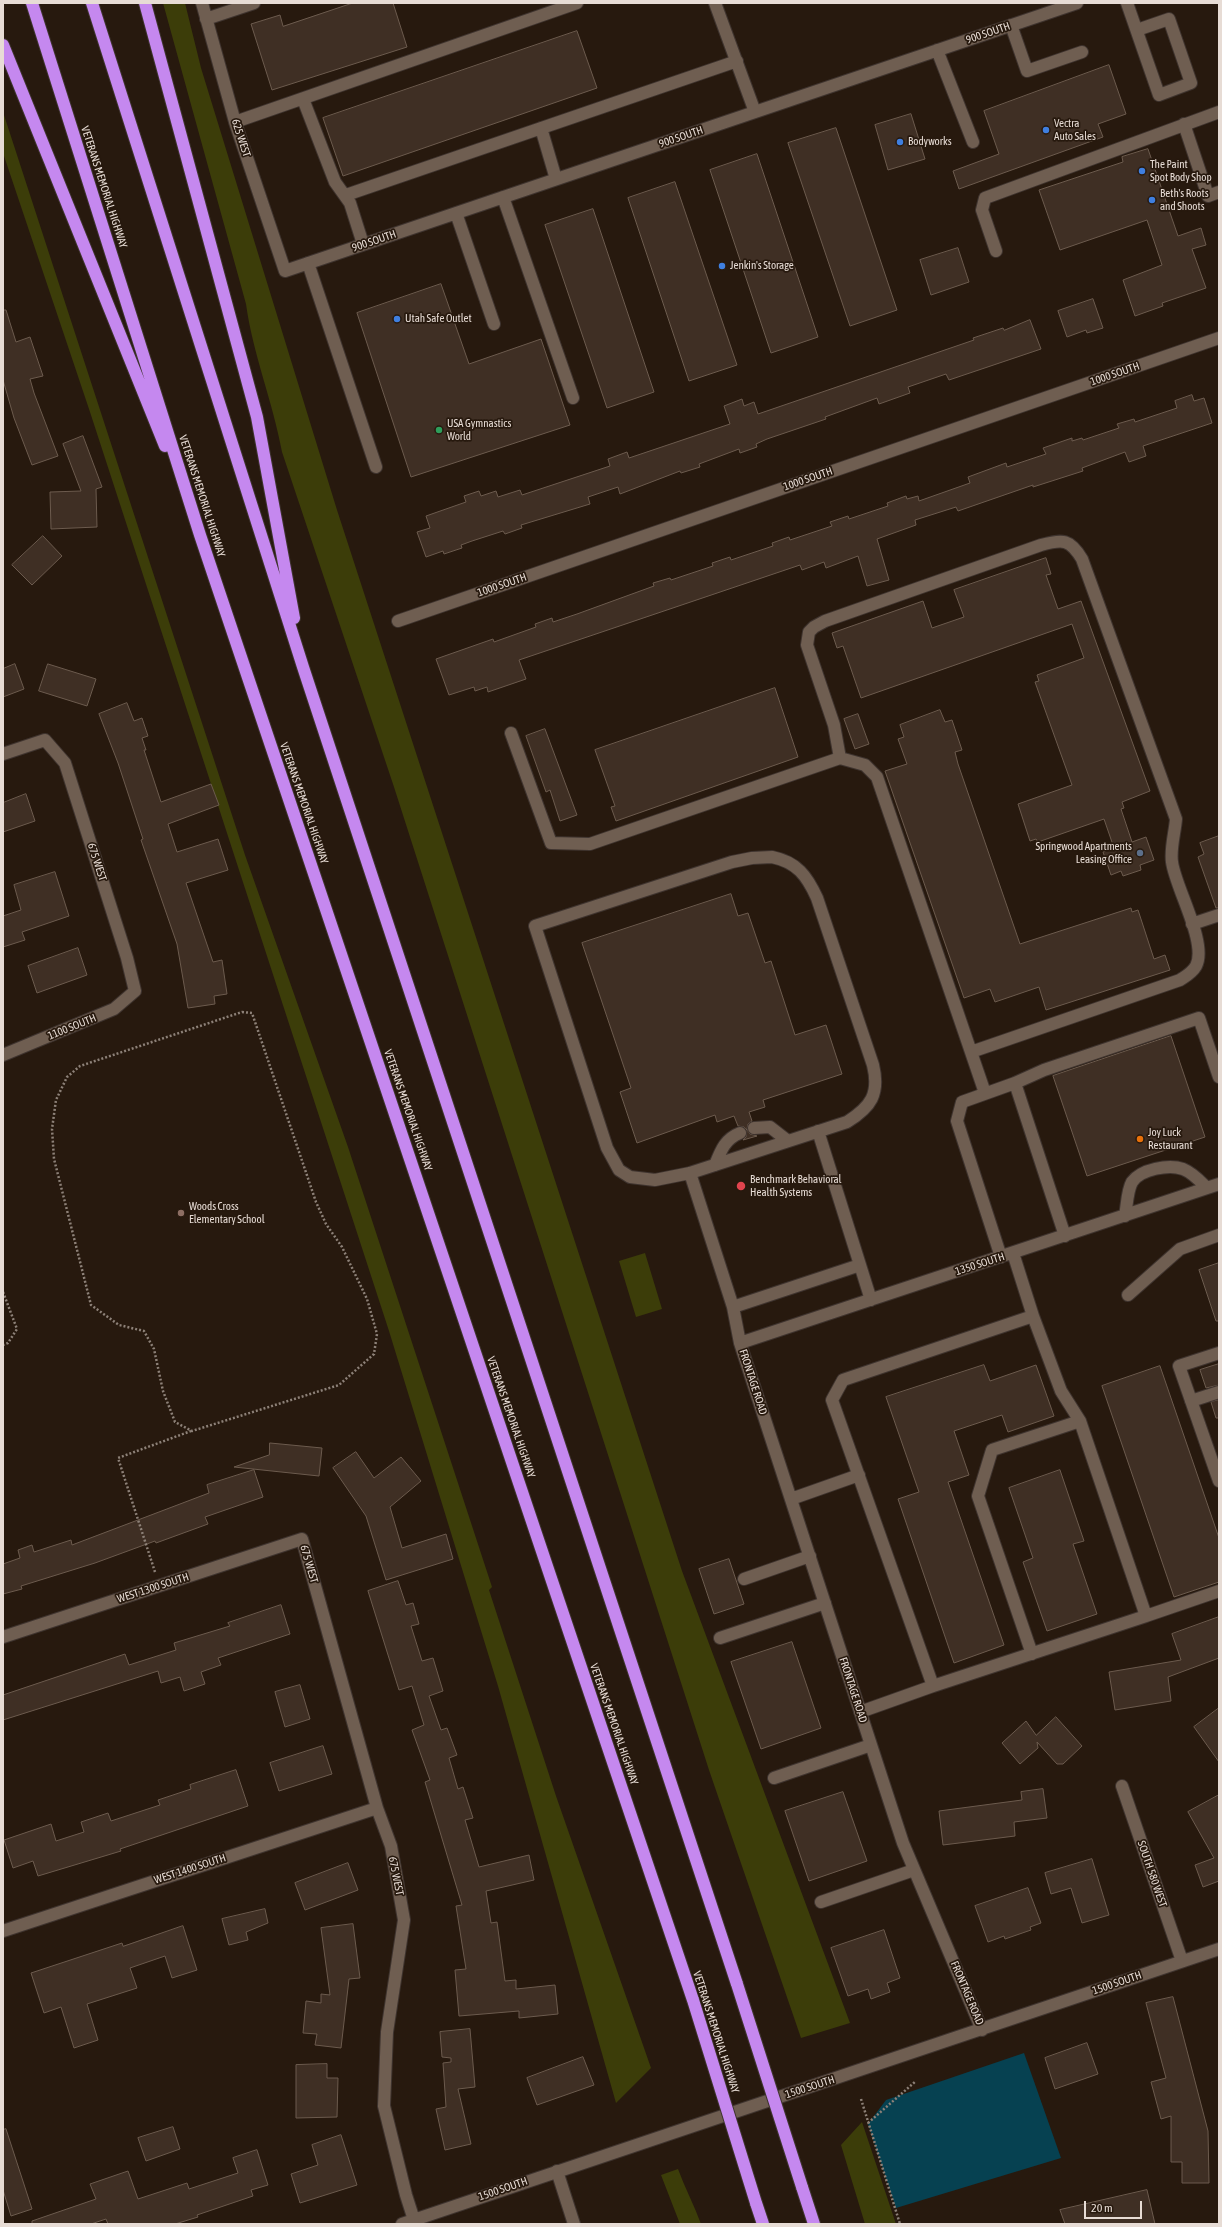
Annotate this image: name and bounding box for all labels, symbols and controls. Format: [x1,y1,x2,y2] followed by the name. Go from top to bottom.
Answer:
[964,19,1012,47] street label: 900 SOUTH
[229,117,253,159] street label: 625 WEST
[1054,117,1096,143] place label: Vectra Auto Sales
[657,123,705,151] street label: 900 SOUTH
[78,124,130,250] street label: VETERANS MEMORIAL HIGHWAY
[1041,125,1051,135] marker: Vectra Auto Sales
[908,135,952,149] place label: Bodyworks
[895,137,905,147] marker: Bodyworks
[1150,158,1212,184] place label: The Paint Spot Body Shop
[1137,166,1147,176] marker: The Paint Spot Body Shop
[1160,187,1209,213] place label: Beth's Roots and Shoots
[1147,195,1157,205] marker: Beth's Roots and Shoots
[350,227,398,255] street label: 900 SOUTH
[730,259,794,273] place label: Jenkin's Storage
[717,261,727,271] marker: Jenkin's Storage
[405,312,472,326] place label: Utah Safe Outlet
[392,314,402,324] marker: Utah Safe Outlet
[1089,359,1141,389] street label: 1000 SOUTH
[447,417,511,443] place label: USA Gymnastics World
[434,425,444,435] marker: USA Gymnastics World
[176,433,228,559] street label: VETERANS MEMORIAL HIGHWAY
[782,464,834,494] street label: 1000 SOUTH
[476,570,528,600] street label: 1000 SOUTH
[277,741,331,865] street label: VETERANS MEMORIAL HIGHWAY
[1035,840,1132,866] place label: Springwood Apartments Leasing Office
[85,841,109,883] street label: 675 WEST
[1135,848,1145,858] marker: Springwood Apartments Leasing Office
[46,1011,98,1043] street label: 1100 SOUTH
[381,1048,435,1172] street label: VETERANS MEMORIAL HIGHWAY
[1148,1126,1193,1152] place label: Joy Luck Restaurant
[1135,1134,1145,1144] marker: Joy Luck Restaurant
[750,1173,842,1199] place label: Benchmark Behavioral Health Systems
[735,1180,747,1192] marker: Benchmark Behavioral Health Systems
[189,1200,265,1226] place label: Woods Cross Elementary School
[176,1208,186,1218] marker: Woods Cross Elementary School
[954,1250,1006,1278] street label: 1350 SOUTH
[736,1348,770,1416] street label: FRONTAGE ROAD
[484,1355,538,1479] street label: VETERANS MEMORIAL HIGHWAY
[297,1543,321,1585] street label: 675 WEST
[116,1570,190,1606] street label: WEST 1300 SOUTH
[836,1656,870,1724] street label: FRONTAGE ROAD
[587,1662,641,1786] street label: VETERANS MEMORIAL HIGHWAY
[1134,1839,1170,1909] street label: SOUTH 580 WEST
[153,1851,227,1887] street label: WEST 1400 SOUTH
[386,1856,406,1896] street label: 675 WEST
[948,1959,986,2027] street label: FRONTAGE ROAD
[1091,1968,1143,1998] street label: 1500 SOUTH
[690,1969,742,2095] street label: VETERANS MEMORIAL HIGHWAY
[784,2073,836,2101] street label: 1500 SOUTH
[477,2174,529,2204] street label: 1500 SOUTH
[1086,2193,1144,2219] scale bar
[1091,2201,1113,2215] text: 20 m

